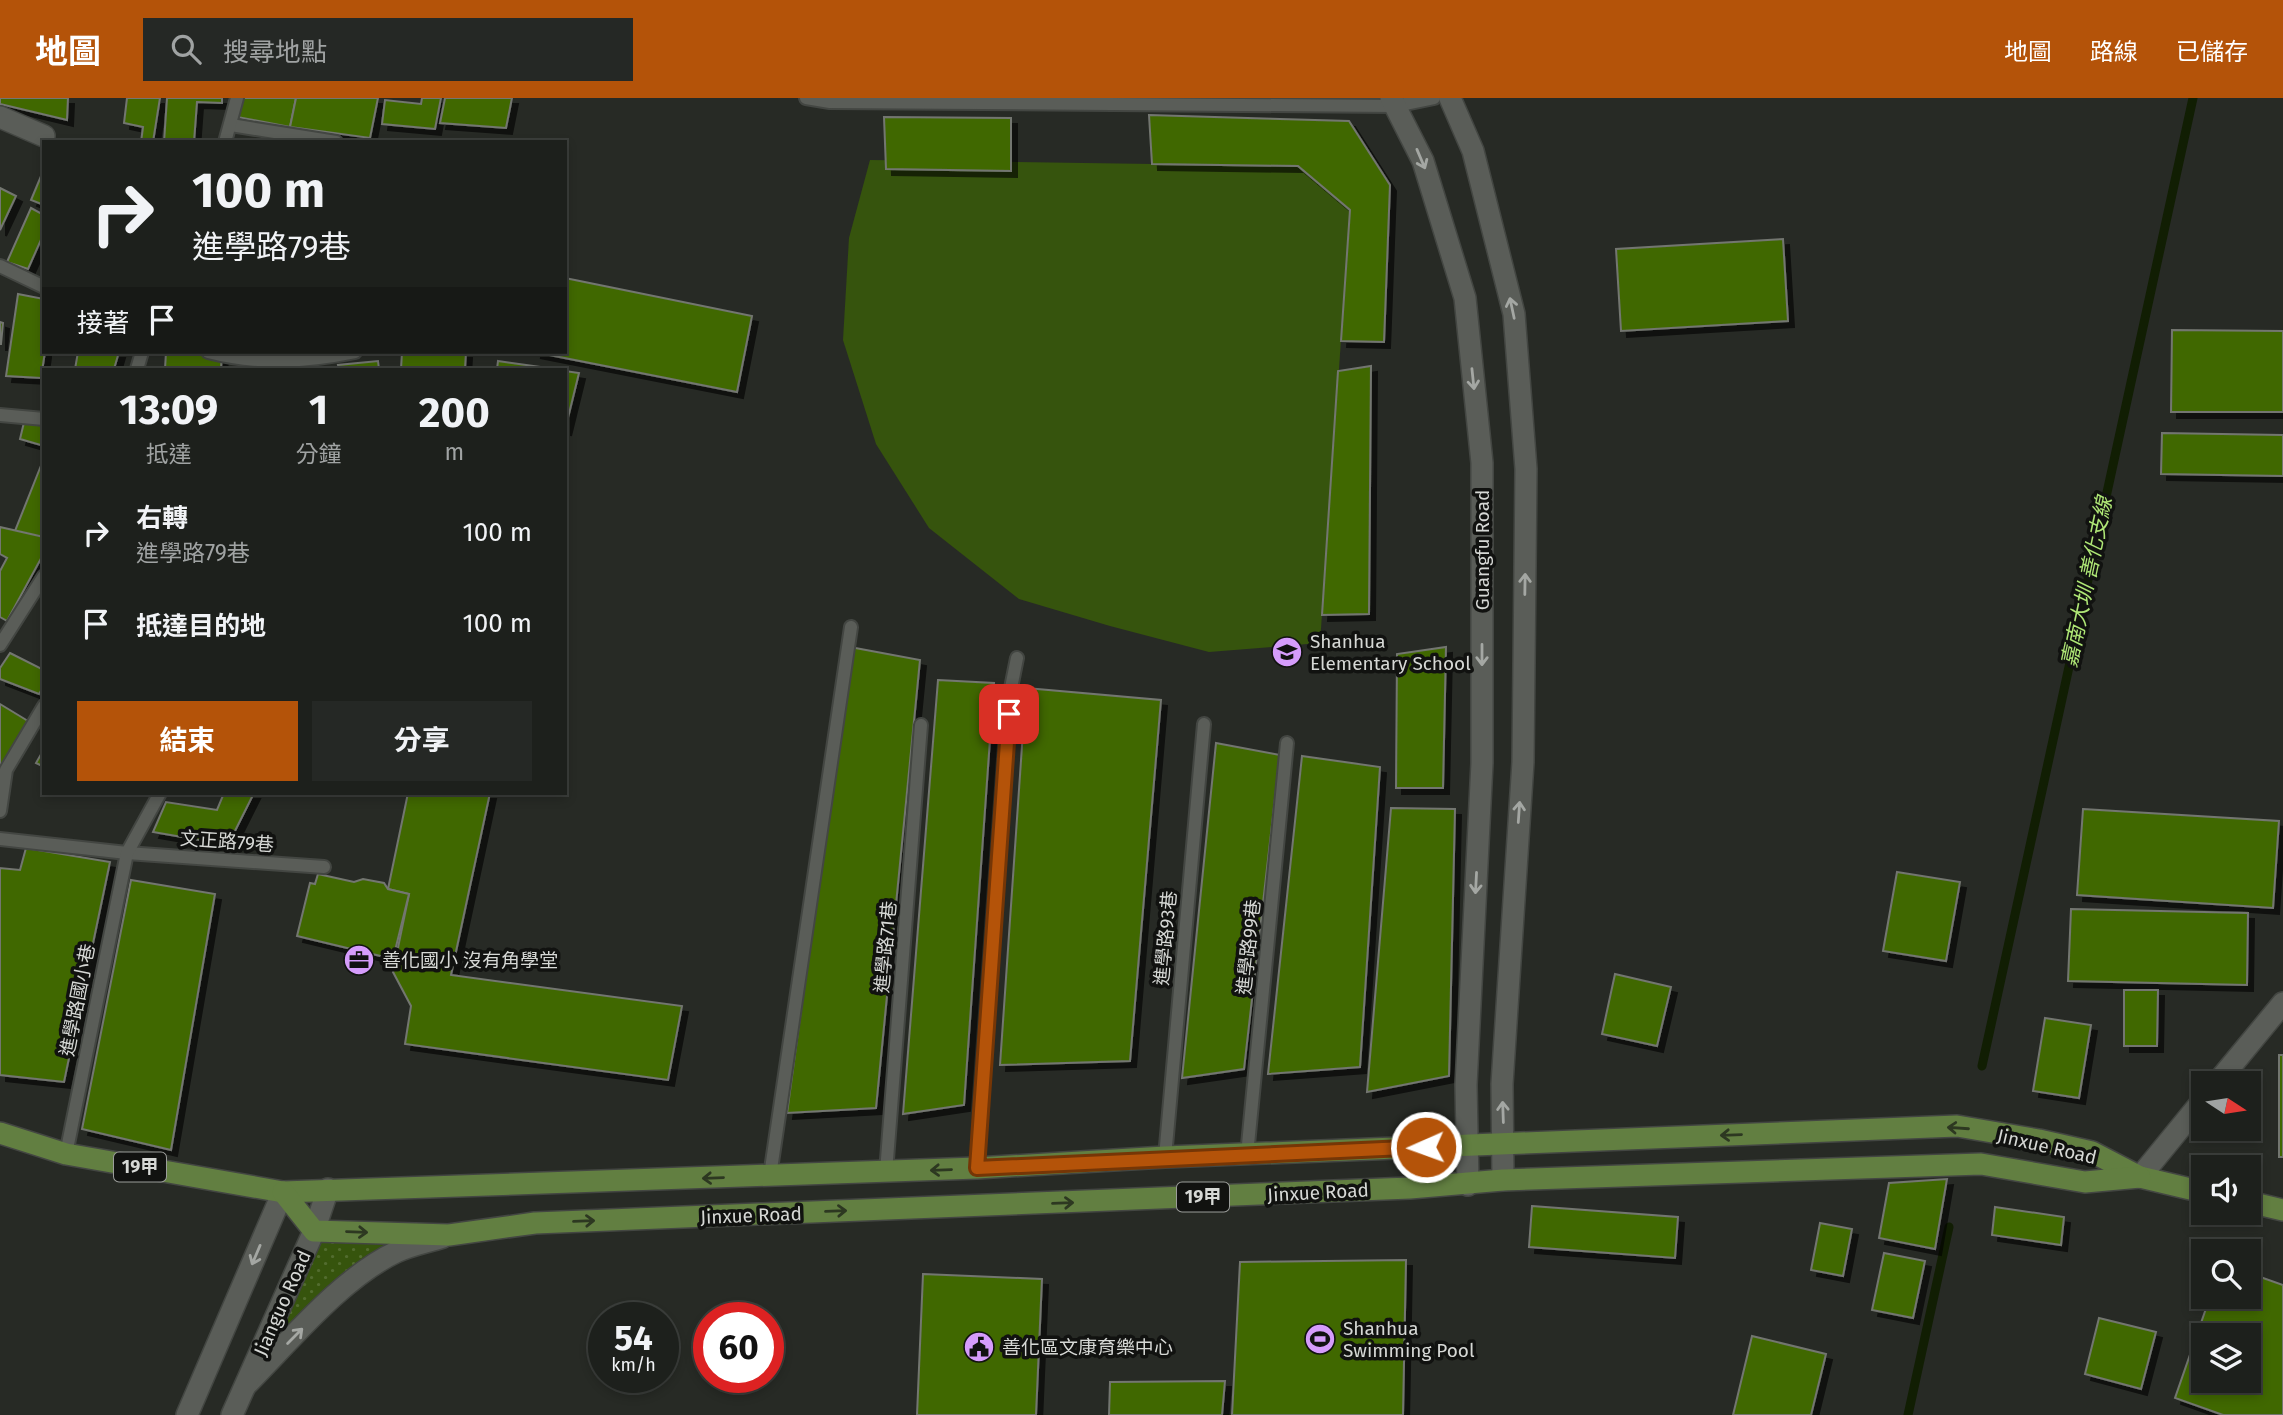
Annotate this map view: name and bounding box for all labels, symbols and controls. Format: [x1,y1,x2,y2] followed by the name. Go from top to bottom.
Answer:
[143,18,633,81] search box
[167,30,205,68] icon: search
[35,32,101,72] text: 地圖
[223,37,327,68] text: 搜尋地點
[2004,38,2052,66] text: 地圖
[2090,38,2138,66] text: 路線
[2176,38,2248,66] text: 已儲存
[1416,148,1429,169] one-way arrow
[192,161,325,220] text: 100 m
[77,168,168,259] icon: right
[192,228,350,266] text: 進學路79巷
[1505,297,1519,320] one-way arrow
[143,301,181,339] icon: arrive
[77,308,129,339] text: 接著
[1467,367,1480,390] one-way arrow
[119,385,218,435] text: 13:09
[309,385,328,435] text: 1
[419,388,490,438] text: 200
[444,438,464,466] text: m
[146,440,192,468] text: 抵達
[296,440,342,468] text: 分鐘
[1471,490,1494,610] street label: Guangfu Road
[2056,493,2118,670] water label: 嘉南大圳 善化支線
[136,503,188,534] text: 右轉
[77,514,115,552] icon: right
[463,517,532,548] text: 100 m
[136,539,250,567] text: 進學路79巷
[1518,573,1532,596] one-way arrow
[77,605,115,643] icon: arrive
[463,608,532,639] text: 100 m
[136,611,266,642] text: 抵達目的地
[1310,630,1471,675] place label: Shanhua Elementary School
[1270,635,1304,669] school or university icon: Shanhua Elementary School
[1475,644,1489,667] one-way arrow
[979,684,1039,744] pin
[990,695,1028,733] icon: arrive
[77,701,298,781] button: 結束
[312,701,532,781] button: 分享
[1513,800,1526,823] one-way arrow
[179,827,275,856] street label: 文正路79巷
[1469,871,1482,893] one-way arrow
[1150,890,1181,986] street label: 進學路93巷
[1232,898,1265,996] street label: 進學路99巷
[870,900,901,994] street label: 進學路71巷
[55,942,100,1058] street label: 進學路國小巷
[342,943,376,977] office icon: 善化國小 沒有角學堂
[382,949,558,972] place label: 善化國小 沒有角學堂
[2191,1071,2261,1141] north arrow
[2191,1071,2261,1393] map controls
[1496,1101,1509,1124] one-way arrow
[1389,1110,1463,1184] position arrow
[1947,1121,1970,1134] one-way arrow
[1995,1124,2099,1169] street label: Jinxue Road
[1719,1128,1742,1141] one-way arrow
[114,1152,166,1182] road number: 19甲
[2191,1155,2261,1225] button: sound
[929,1163,952,1176] one-way arrow
[702,1171,725,1184] one-way arrow
[1267,1178,1369,1207] street label: Jinxue Road
[1177,1182,1229,1212] road number: 19甲
[1051,1196,1074,1209] one-way arrow
[700,1202,802,1229] street label: Jinxue Road
[824,1205,847,1218] one-way arrow
[572,1215,595,1228] one-way arrow
[345,1225,368,1239] one-way arrow
[2191,1239,2261,1309] button: search
[249,1244,262,1265] one-way arrow
[249,1247,316,1360] street label: Jianguo Road
[693,1302,784,1393] speed limit sign: 60
[614,1317,653,1359] text: 54
[1343,1317,1475,1362] place label: Shanhua Swimming Pool
[1303,1322,1337,1356] sports icon: Shanhua Swimming Pool
[2191,1323,2261,1393] button: layers
[286,1328,303,1345] one-way arrow
[962,1330,996,1364] public building icon: 善化區文康育樂中心
[1002,1336,1173,1359] place label: 善化區文康育樂中心
[611,1354,656,1376] text: km/h

